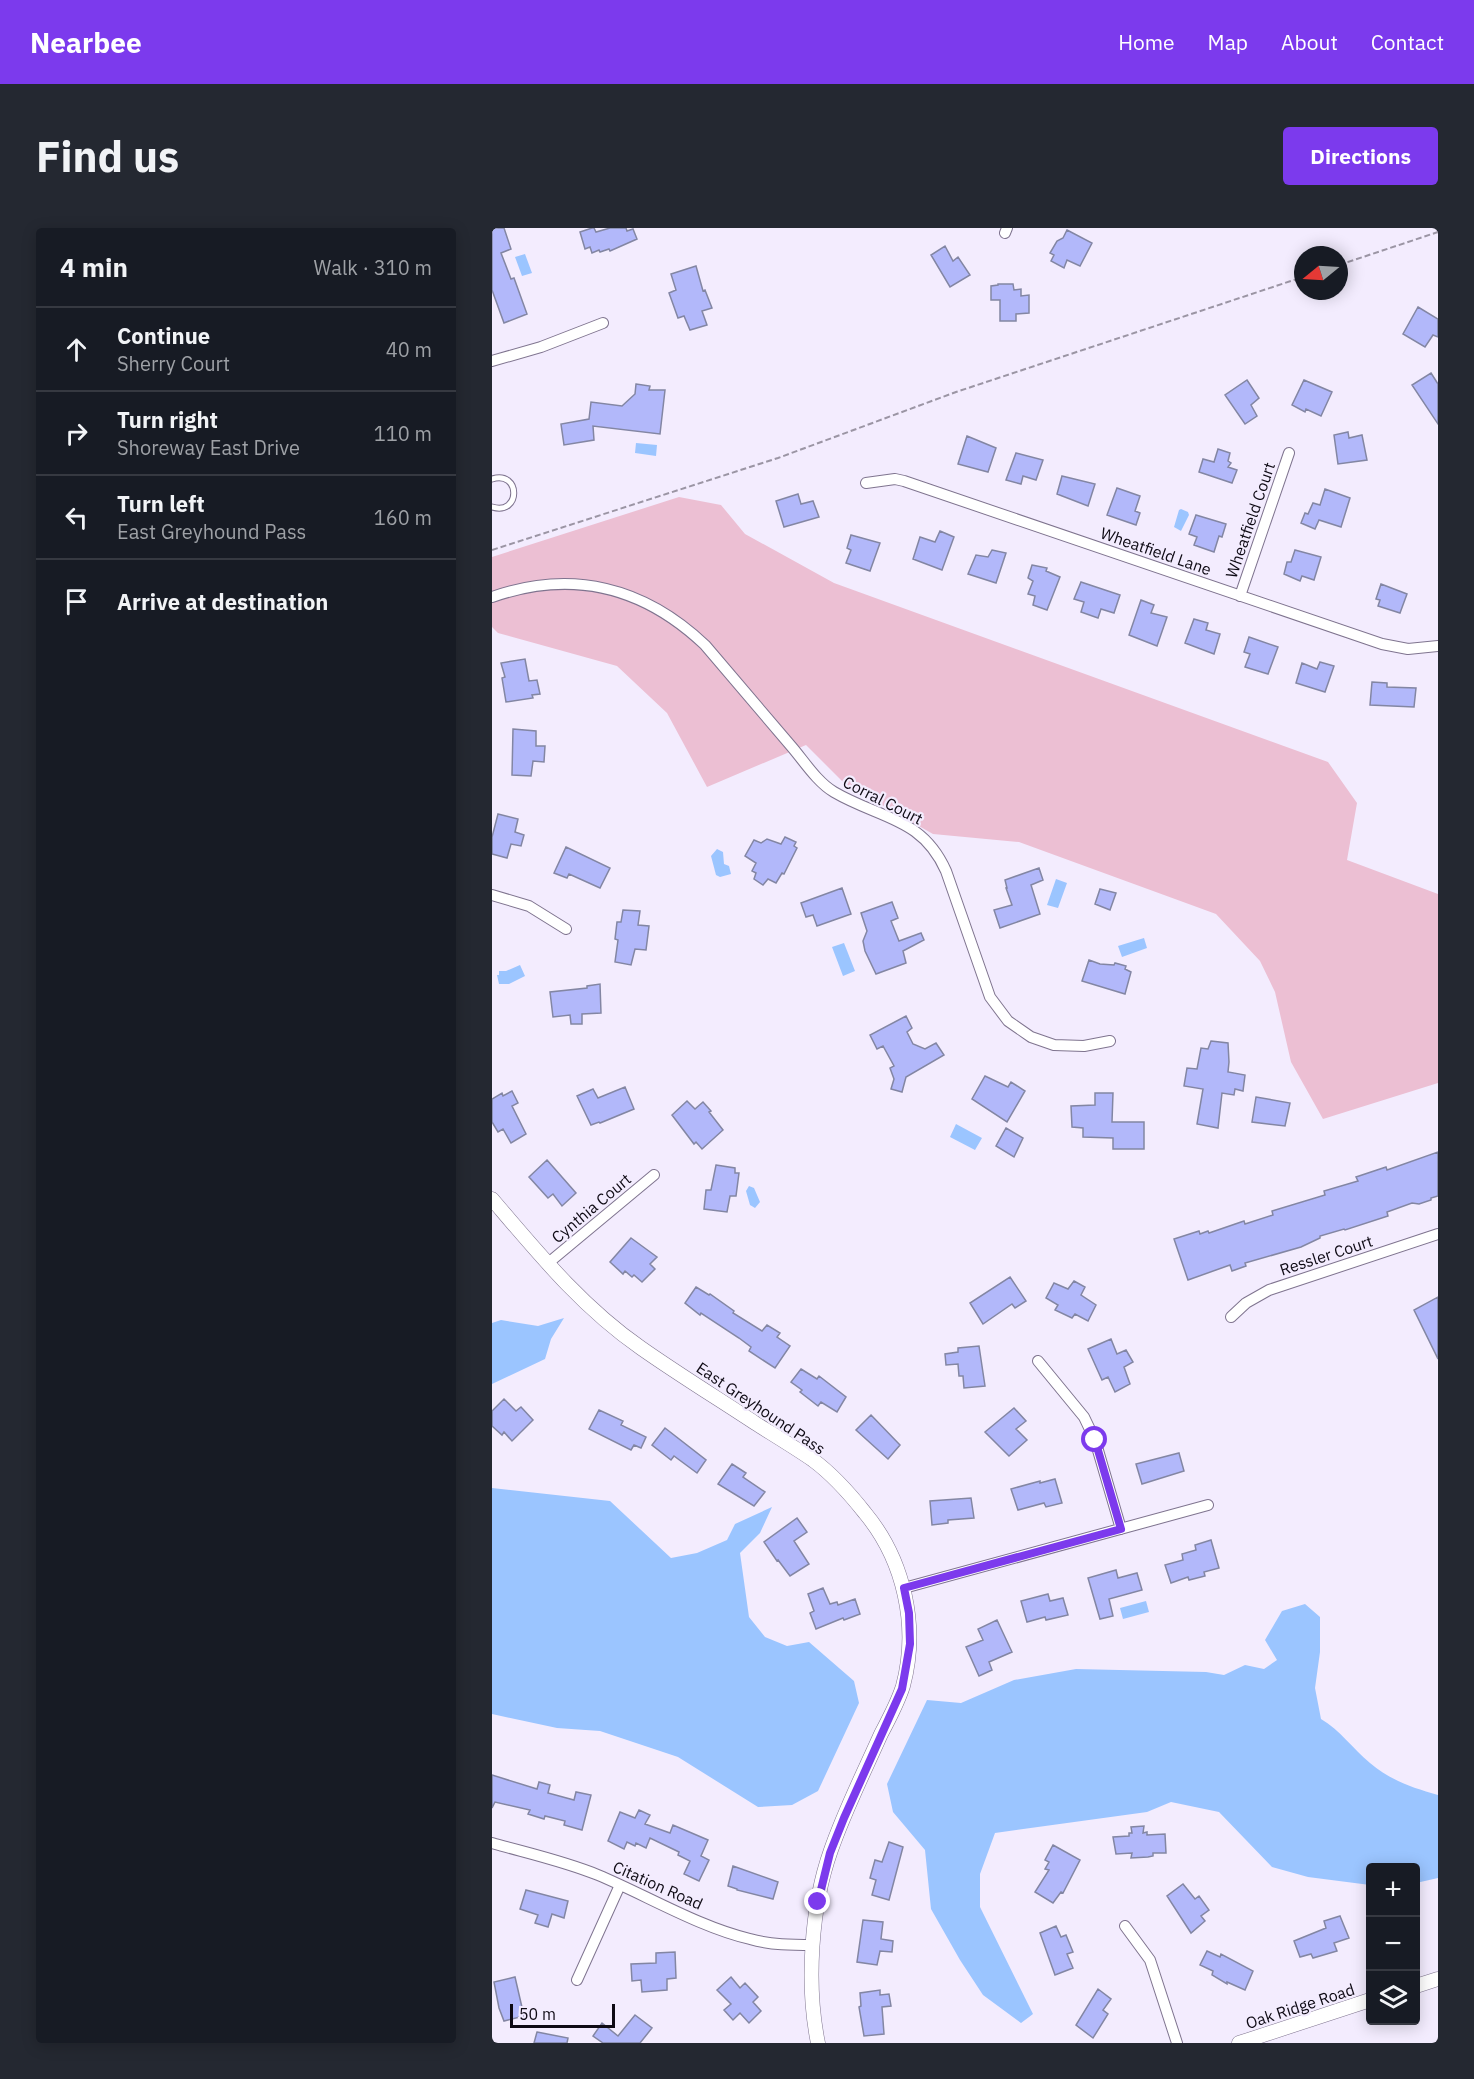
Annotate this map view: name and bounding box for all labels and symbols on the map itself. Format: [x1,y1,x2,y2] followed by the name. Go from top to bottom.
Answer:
[1294,246,1348,300] north arrow
[1221,460,1279,580] street label: Wheatfield Court
[1098,523,1214,579] street label: Wheatfield Lane
[840,771,926,829] street label: Corral Court
[547,1169,635,1247] street label: Cynthia Court
[1277,1231,1375,1279] street label: Ressler Court
[693,1357,829,1459] street label: East Greyhound Pass
[1081,1426,1107,1452] route start
[610,1856,706,1914] street label: Citation Road
[804,1888,830,1914] route end
[1243,1979,1357,2033] street label: Oak Ridge Road
[510,2001,615,2028] scale bar

